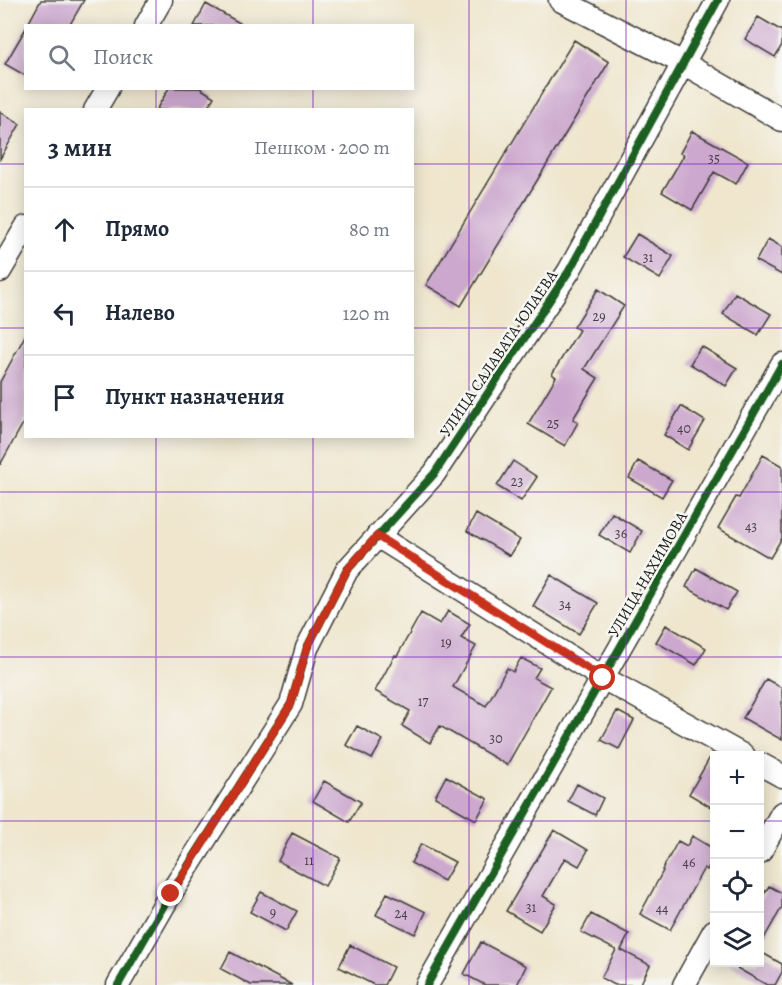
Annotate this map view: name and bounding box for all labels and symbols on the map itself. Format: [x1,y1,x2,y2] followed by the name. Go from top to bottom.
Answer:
[708,149,720,168] house number: 35
[643,248,654,267] house number: 31
[435,265,563,441] street label: УЛИЦА САЛАВАТА ЮЛАЕВА
[592,307,606,326] house number: 29
[547,414,559,433] house number: 25
[677,419,691,438] house number: 40
[511,472,523,491] house number: 23
[603,507,693,641] street label: УЛИЦА НАХИМОВА
[745,517,757,536] house number: 43
[615,524,627,543] house number: 36
[559,595,571,614] house number: 34
[440,633,452,652] house number: 19
[589,664,615,690] route start
[418,692,428,711] house number: 17
[489,729,503,748] house number: 30
[304,851,314,870] house number: 11
[683,853,695,872] house number: 46
[157,880,183,906] route end
[526,898,537,917] house number: 31
[656,899,668,918] house number: 44
[270,903,276,922] house number: 9
[395,904,408,923] house number: 24

